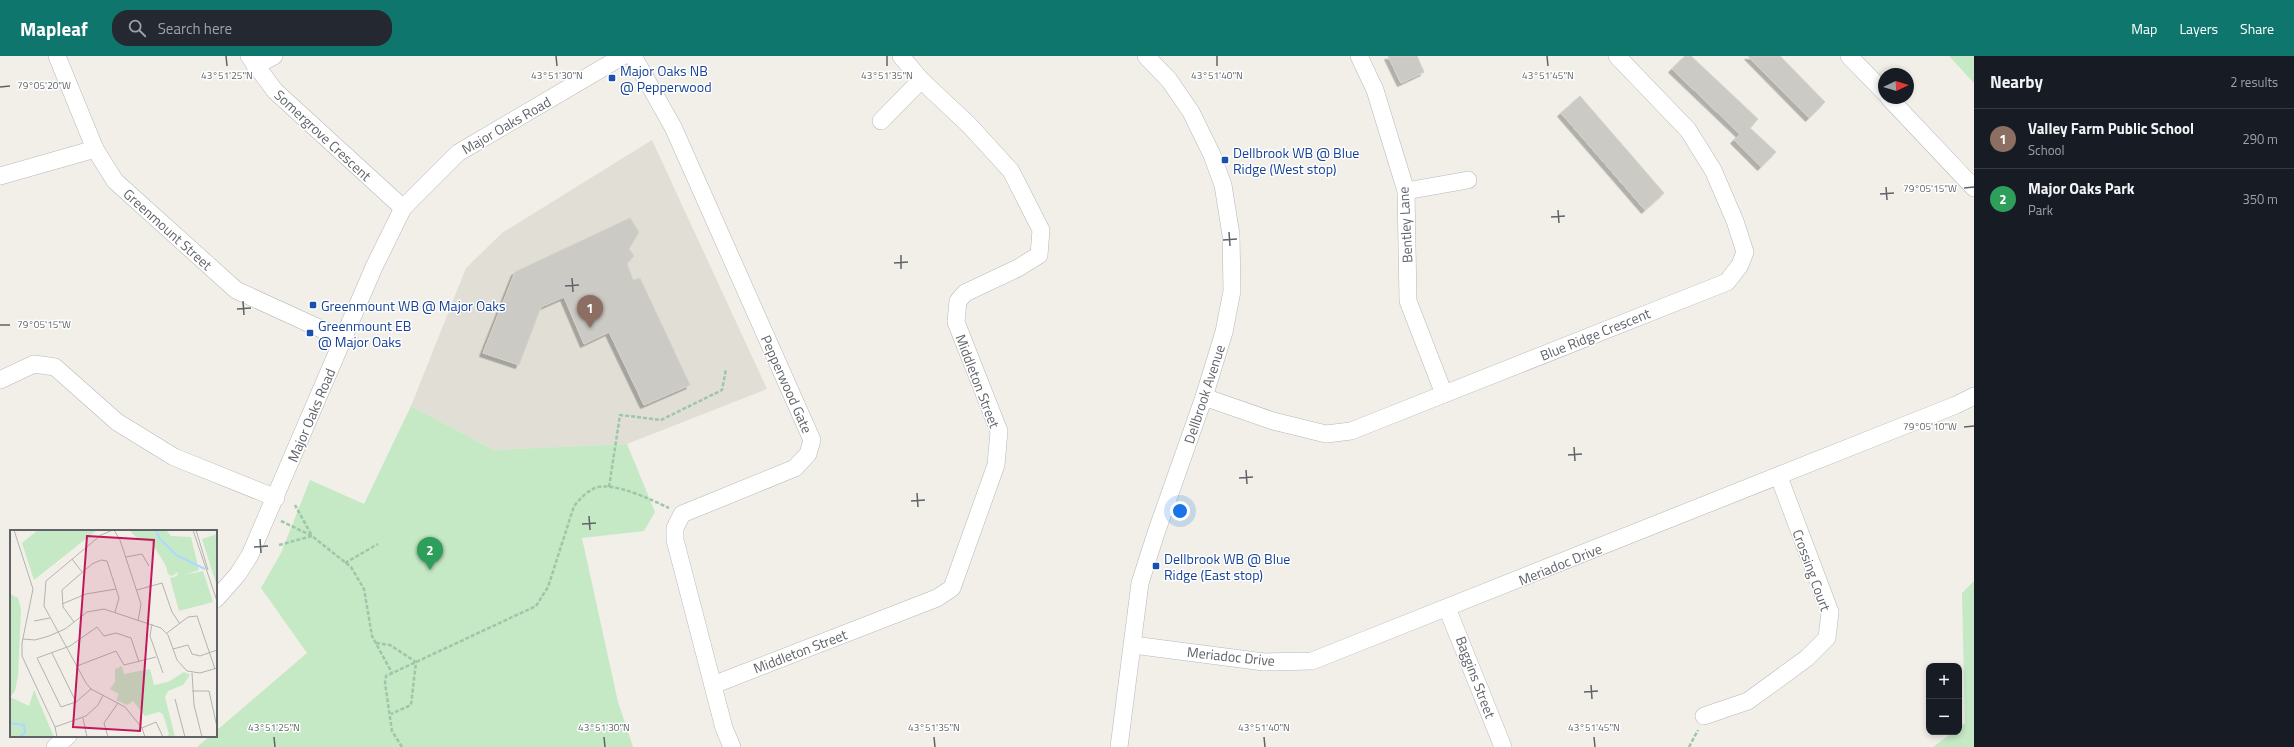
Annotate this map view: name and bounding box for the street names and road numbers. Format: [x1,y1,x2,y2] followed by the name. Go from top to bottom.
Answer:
[270,84,376,186] street label: Somergrove Crescent
[457,91,555,159] street label: Major Oaks Road
[119,183,217,275] street label: Greenmount Street
[1393,186,1417,264] street label: Bentley Lane
[1537,302,1653,366] street label: Blue Ridge Crescent
[950,331,1006,431] street label: Middleton Street
[756,332,818,436] street label: Pepperwood Gate
[1178,342,1230,446] street label: Dellbrook Avenue
[282,365,340,465] street label: Major Oaks Road
[1787,526,1837,614] street label: Crossing Court
[1515,538,1605,590] street label: Meriadoc Drive
[750,623,850,679] street label: Middleton Street
[1451,633,1501,721] street label: Baggins Street
[1186,641,1276,671] street label: Meriadoc Drive

